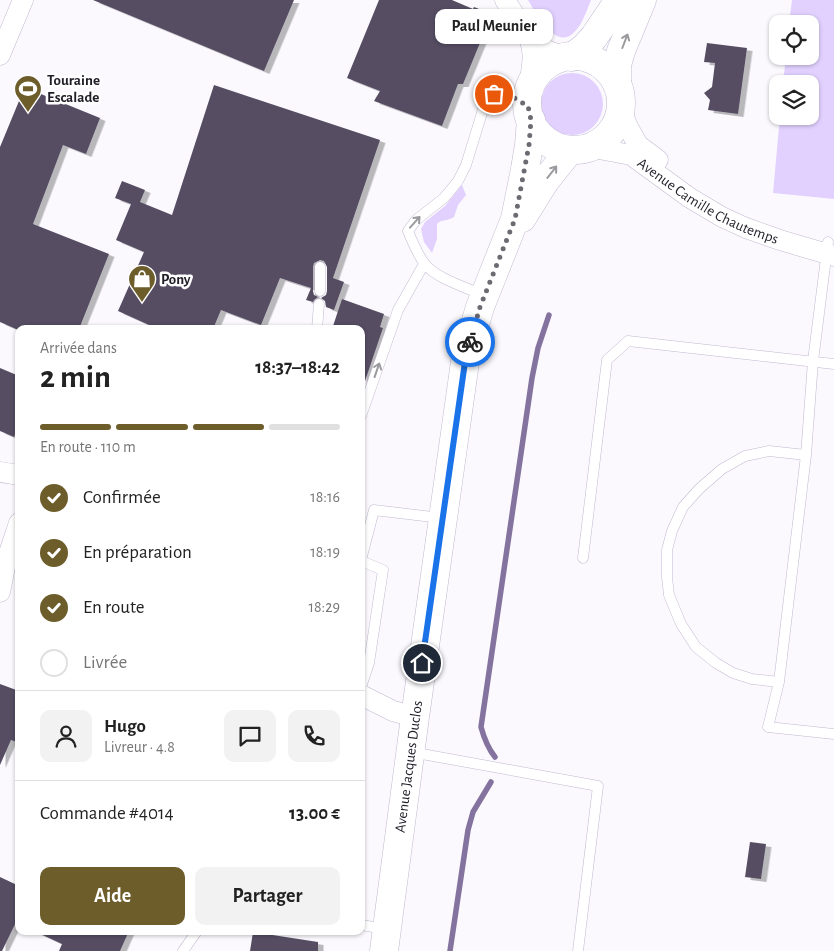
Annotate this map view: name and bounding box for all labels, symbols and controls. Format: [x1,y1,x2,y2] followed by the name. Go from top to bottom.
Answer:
[435,9,553,44] callout: Paul Meunier
[769,15,819,125] map controls
[769,15,819,65] button: locate
[451,18,537,34] text: Paul Meunier
[621,34,630,49] one-way arrow
[47,73,100,105] place label: Touraine Escalade
[473,73,515,115] pin
[13,74,43,113] sports icon: Touraine Escalade
[769,75,819,125] button: layers
[480,80,508,108] icon: bag
[635,155,780,247] street label: Avenue Camille Chautemps
[546,166,557,179] one-way arrow
[409,216,421,228] one-way arrow
[127,264,157,303] shop icon: Pony
[161,272,191,287] place label: Pony
[445,317,495,367] courier
[456,328,484,356] icon: bike
[40,340,117,356] text: Arrivée dans
[255,358,340,377] text: 18:37–18:42
[40,361,111,393] text: 2 min
[373,363,382,379] one-way arrow
[40,439,136,455] text: En route · 110 m
[40,484,68,512] icon: check
[83,488,161,507] text: Confirmée
[310,489,340,505] text: 18:16
[40,539,68,567] icon: check
[83,543,192,562] text: En préparation
[310,544,340,560] text: 18:19
[40,594,68,622] icon: check
[83,598,145,617] text: En route
[308,599,340,615] text: 18:29
[401,642,443,684] pin
[408,649,436,677] icon: home
[83,653,127,672] text: Livrée
[393,700,425,834] street label: Avenue Jacques Duclos
[40,710,92,762] button: person
[224,710,276,762] button: chat
[288,710,340,762] button: phone
[104,717,146,736] text: Hugo
[104,739,175,755] text: Livreur · 4.8
[40,804,174,823] text: Commande #4014
[289,804,340,823] text: 13.00 €
[40,867,185,925] button: Aide
[195,867,340,925] button: Partager

